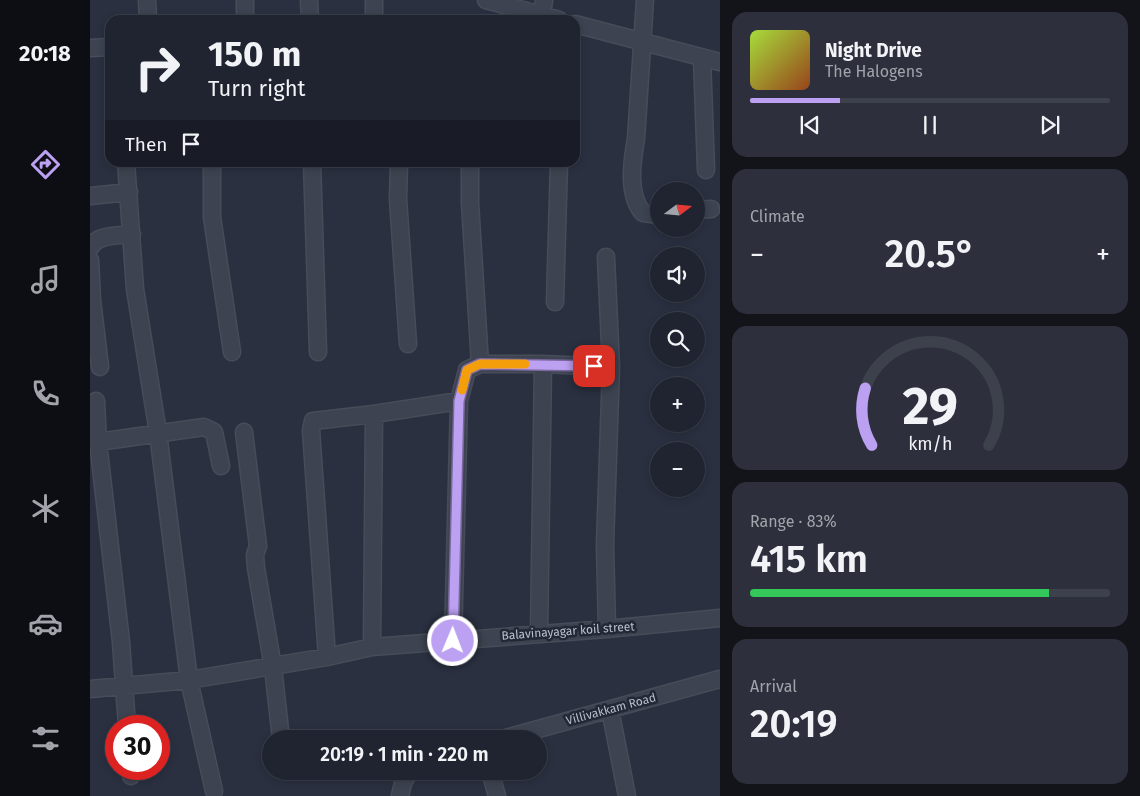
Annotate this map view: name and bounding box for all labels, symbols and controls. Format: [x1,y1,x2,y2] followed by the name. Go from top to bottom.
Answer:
[208,33,301,75] text: 150 m
[125,35,190,100] icon: right
[825,39,922,62] text: Night Drive
[19,40,71,67] text: 20:18
[825,62,923,81] text: The Halogens
[208,75,305,102] text: Turn right
[796,111,824,139] icon: previous
[916,111,944,139] icon: pause
[1036,111,1064,139] icon: next
[177,130,205,158] icon: arrive
[125,133,167,156] text: Then
[28,147,63,182] icon: directions
[650,182,705,238] north arrow
[650,182,705,497] map controls
[750,207,805,226] text: Climate
[885,231,975,277] text: 20.5°
[750,238,764,271] text: −
[1096,238,1110,271] text: +
[650,247,705,302] button: sound
[28,262,63,297] icon: music
[650,312,705,367] button: search
[573,345,615,387] pin
[580,352,608,380] icon: arrive
[902,375,958,438] text: 29
[28,376,63,411] icon: phone
[650,377,705,432] button: +
[908,433,952,455] text: km/h
[650,442,705,497] button: −
[28,491,63,526] icon: climate
[750,512,837,531] text: Range · 83%
[750,536,868,582] text: 415 km
[28,606,63,641] icon: car
[426,614,478,666] position arrow
[501,619,636,643] street label: Balavinayagar koil street
[750,677,797,696] text: Arrival
[565,690,657,728] street label: Villivakkam Road
[750,701,838,747] text: 20:19
[105,715,170,780] speed limit sign: 30
[28,721,63,756] icon: filters
[320,743,489,766] text: 20:19 · 1 min · 220 m

